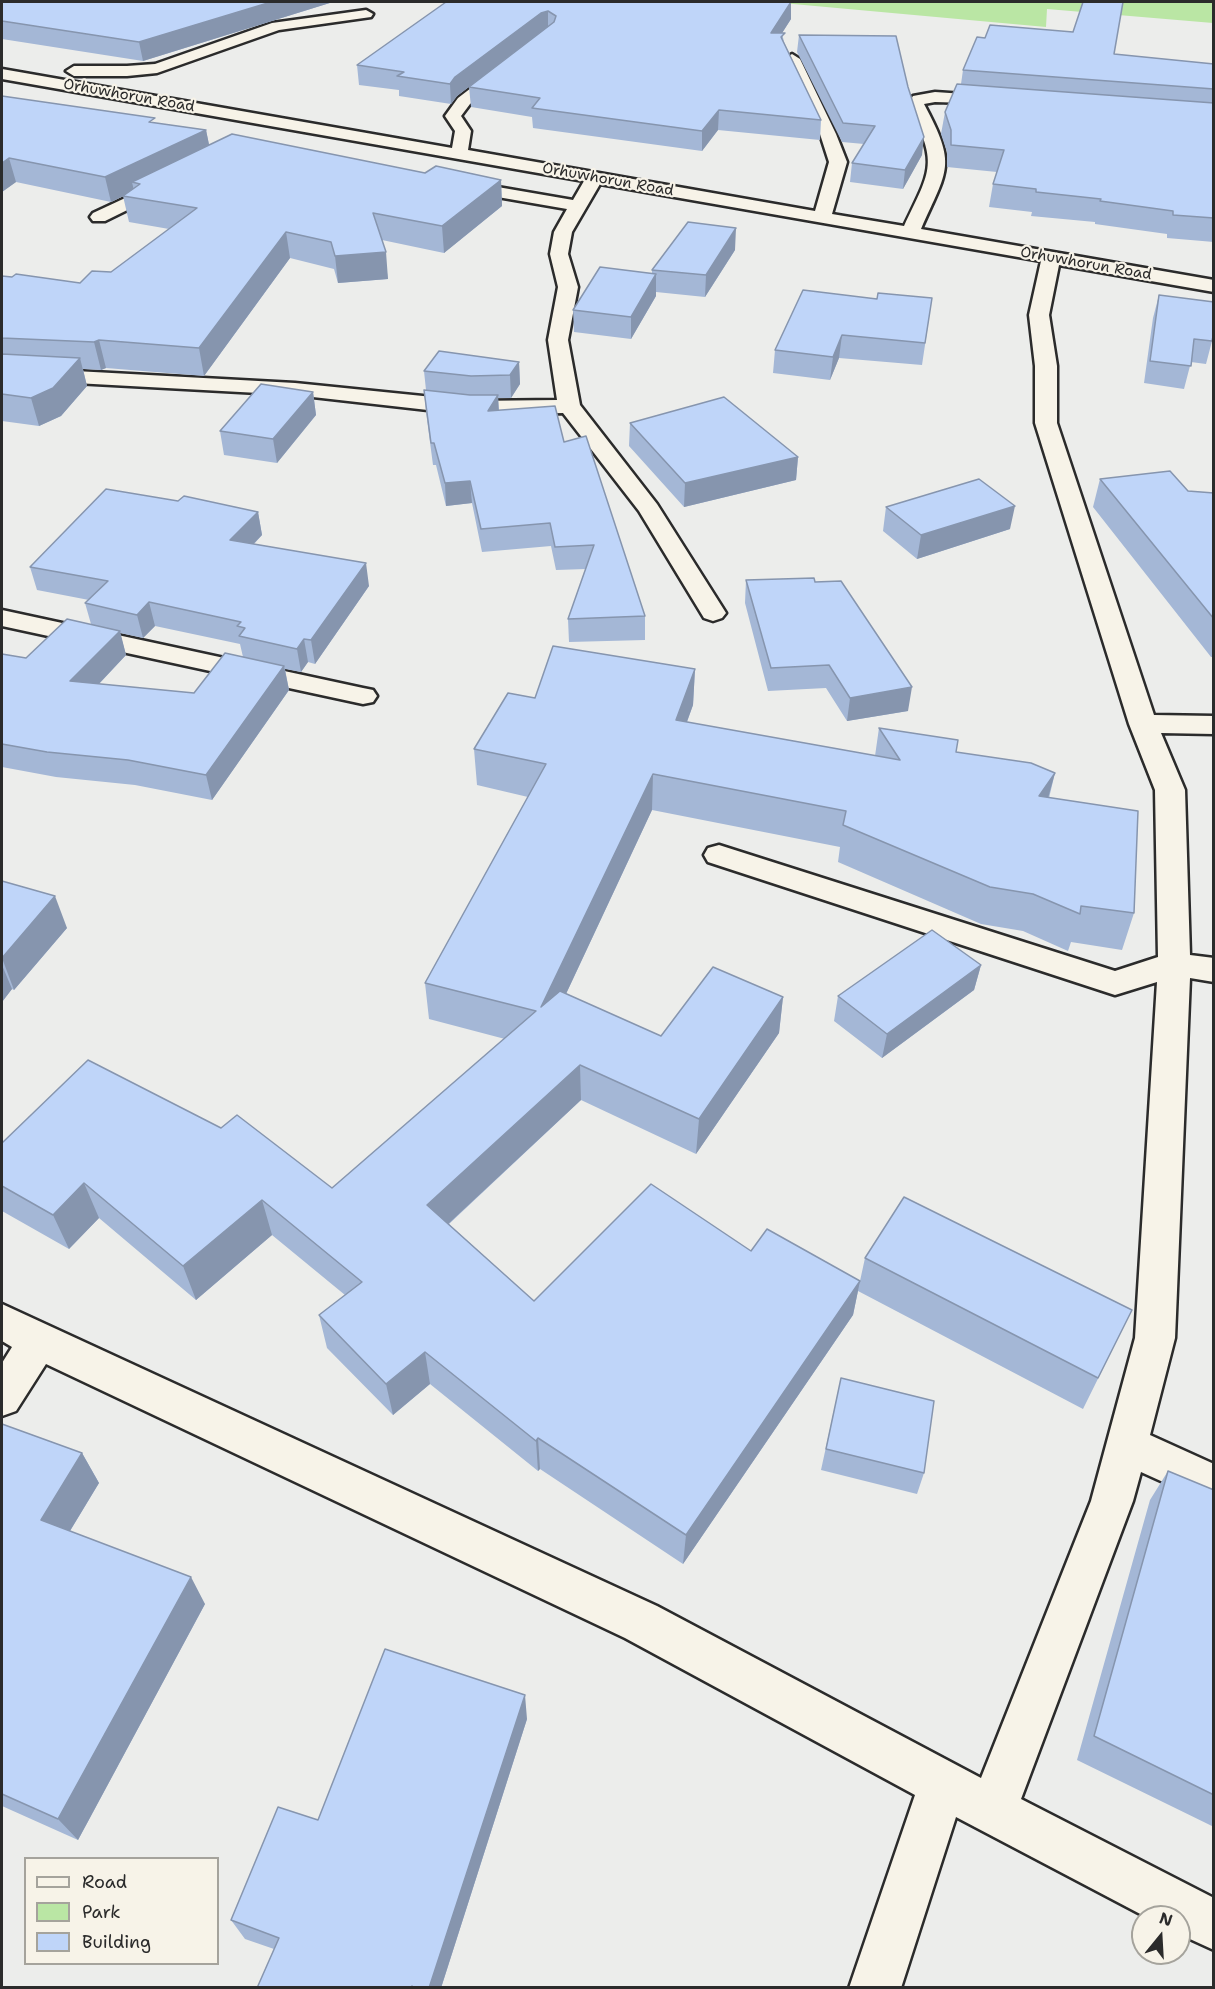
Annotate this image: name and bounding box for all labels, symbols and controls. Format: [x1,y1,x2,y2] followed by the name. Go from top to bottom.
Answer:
[62,76,196,116] street label: Orhuwhorun Road
[541,160,675,200] street label: Orhuwhorun Road
[1019,244,1153,284] street label: Orhuwhorun Road
[24,1857,219,1965] legend
[82,1870,127,1894] text: Road
[82,1900,121,1924] text: Park
[1131,1905,1191,1965] north arrow
[1157,1907,1175,1931] text: N
[82,1930,151,1954] text: Building

